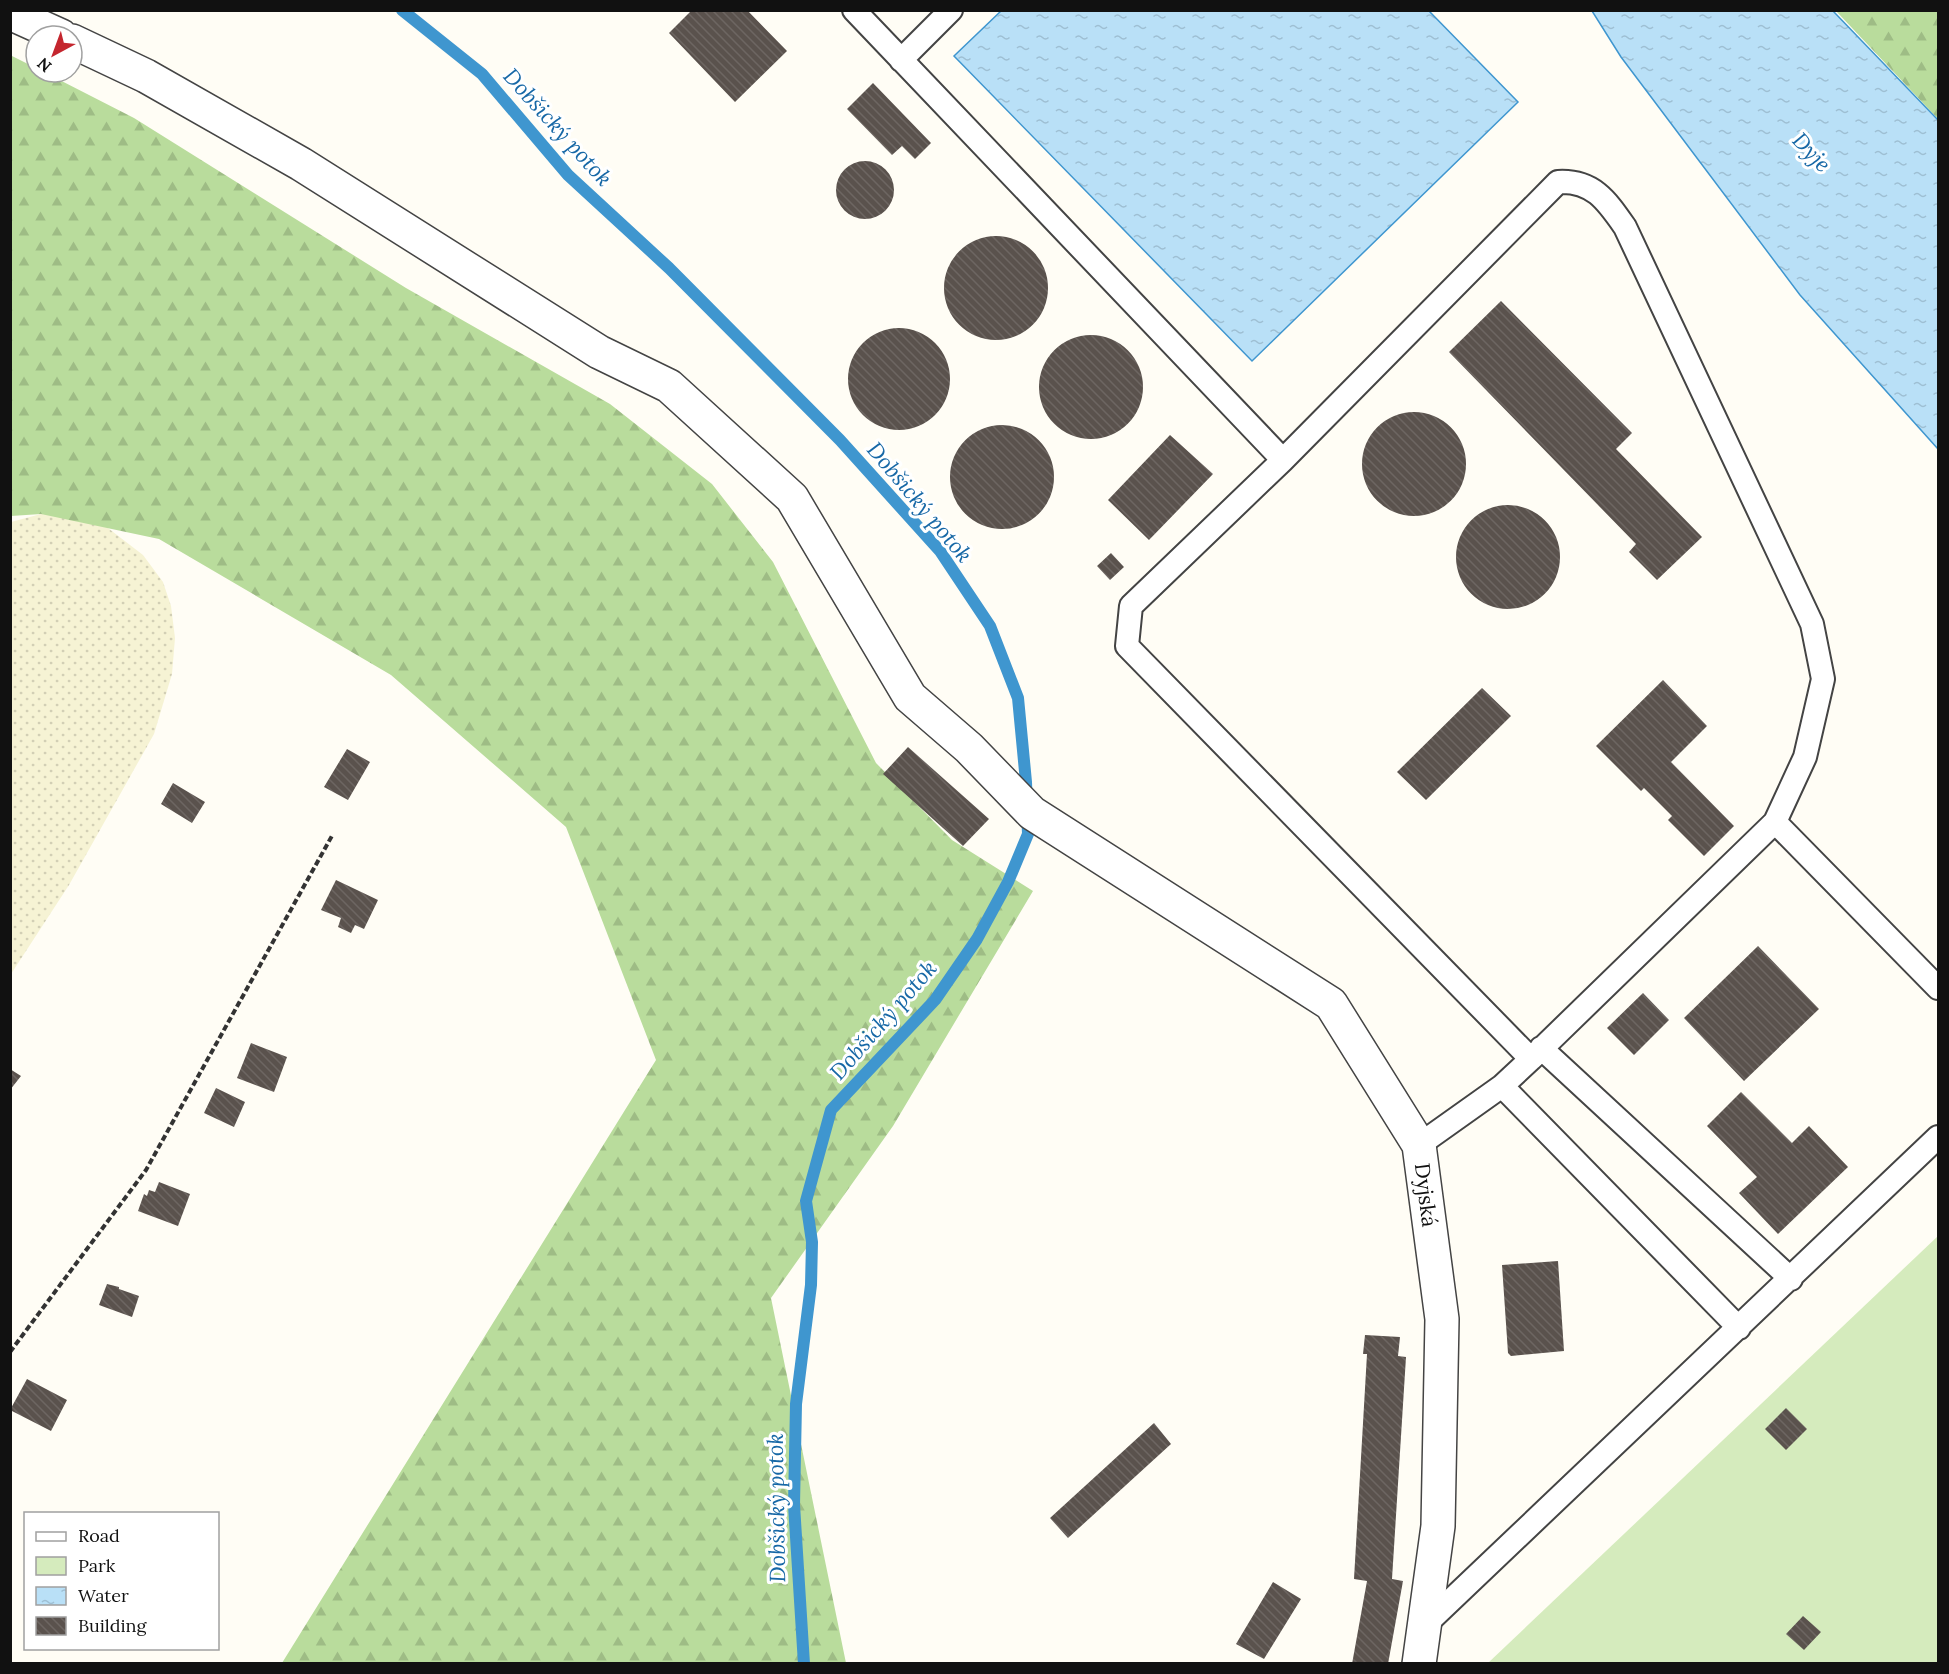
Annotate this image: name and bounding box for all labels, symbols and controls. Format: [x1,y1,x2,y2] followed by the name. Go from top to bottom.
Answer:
[24,24,84,84] north arrow
[33,54,55,77] text: N
[498,62,618,192] water label: Dobšický potok
[1787,126,1837,178] water label: Dyje
[861,436,979,568] water label: Dobšický potok
[823,954,943,1086] water label: Dobšický potok
[1409,1162,1443,1229] street label: Dyjská
[761,1433,791,1583] water label: Dobšický potok
[24,1512,219,1650] legend
[78,1524,120,1547] text: Road
[78,1554,116,1577] text: Park
[78,1584,129,1607] text: Water
[78,1614,148,1637] text: Building

